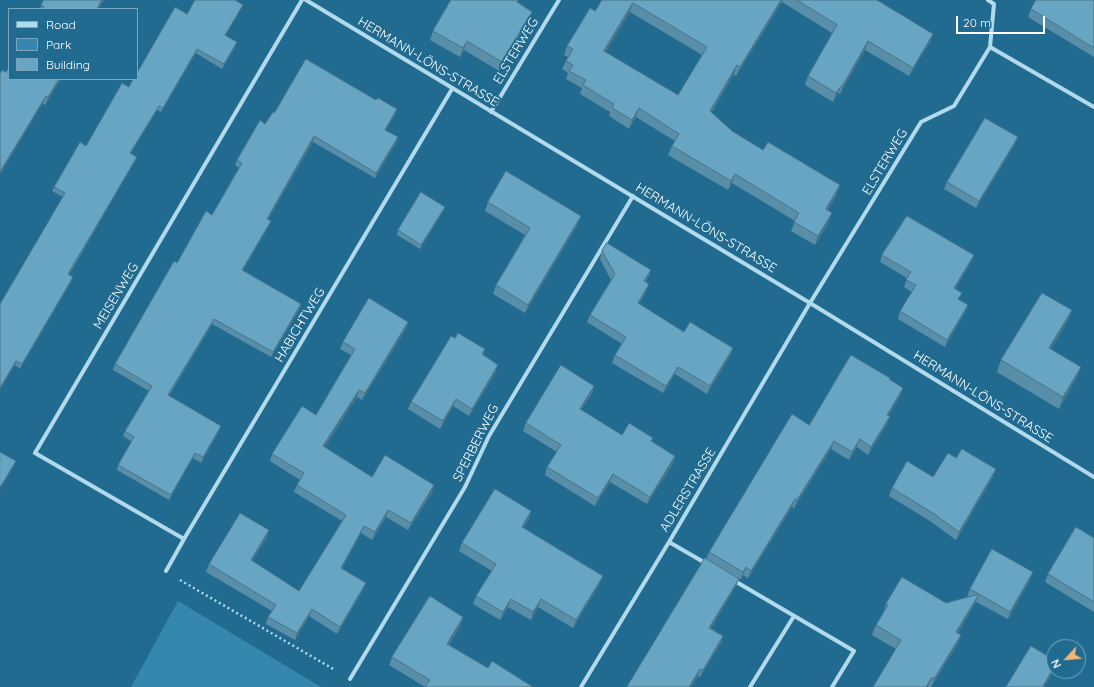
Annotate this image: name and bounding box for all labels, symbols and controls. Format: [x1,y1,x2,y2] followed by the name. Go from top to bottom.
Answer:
[8,8,138,80] legend
[958,8,1047,34] scale bar
[355,14,501,110] street label: HERMANN-LÖNS-STRASSE
[490,15,542,87] street label: ELSTERWEG
[963,15,991,30] text: 20 m
[46,17,76,32] text: Road
[46,37,71,52] text: Park
[46,57,90,72] text: Building
[859,126,911,198] street label: ELSTERWEG
[633,180,779,276] street label: HERMANN-LÖNS-STRASSE
[90,260,142,332] street label: MEISENWEG
[272,285,328,365] street label: HABICHTWEG
[910,348,1056,446] street label: HERMANN-LÖNS-STRASSE
[450,402,502,484] street label: SPERBERWEG
[657,445,719,535] street label: ADLERSTRASSE
[1046,639,1086,679] north arrow
[1048,657,1064,671] text: N

